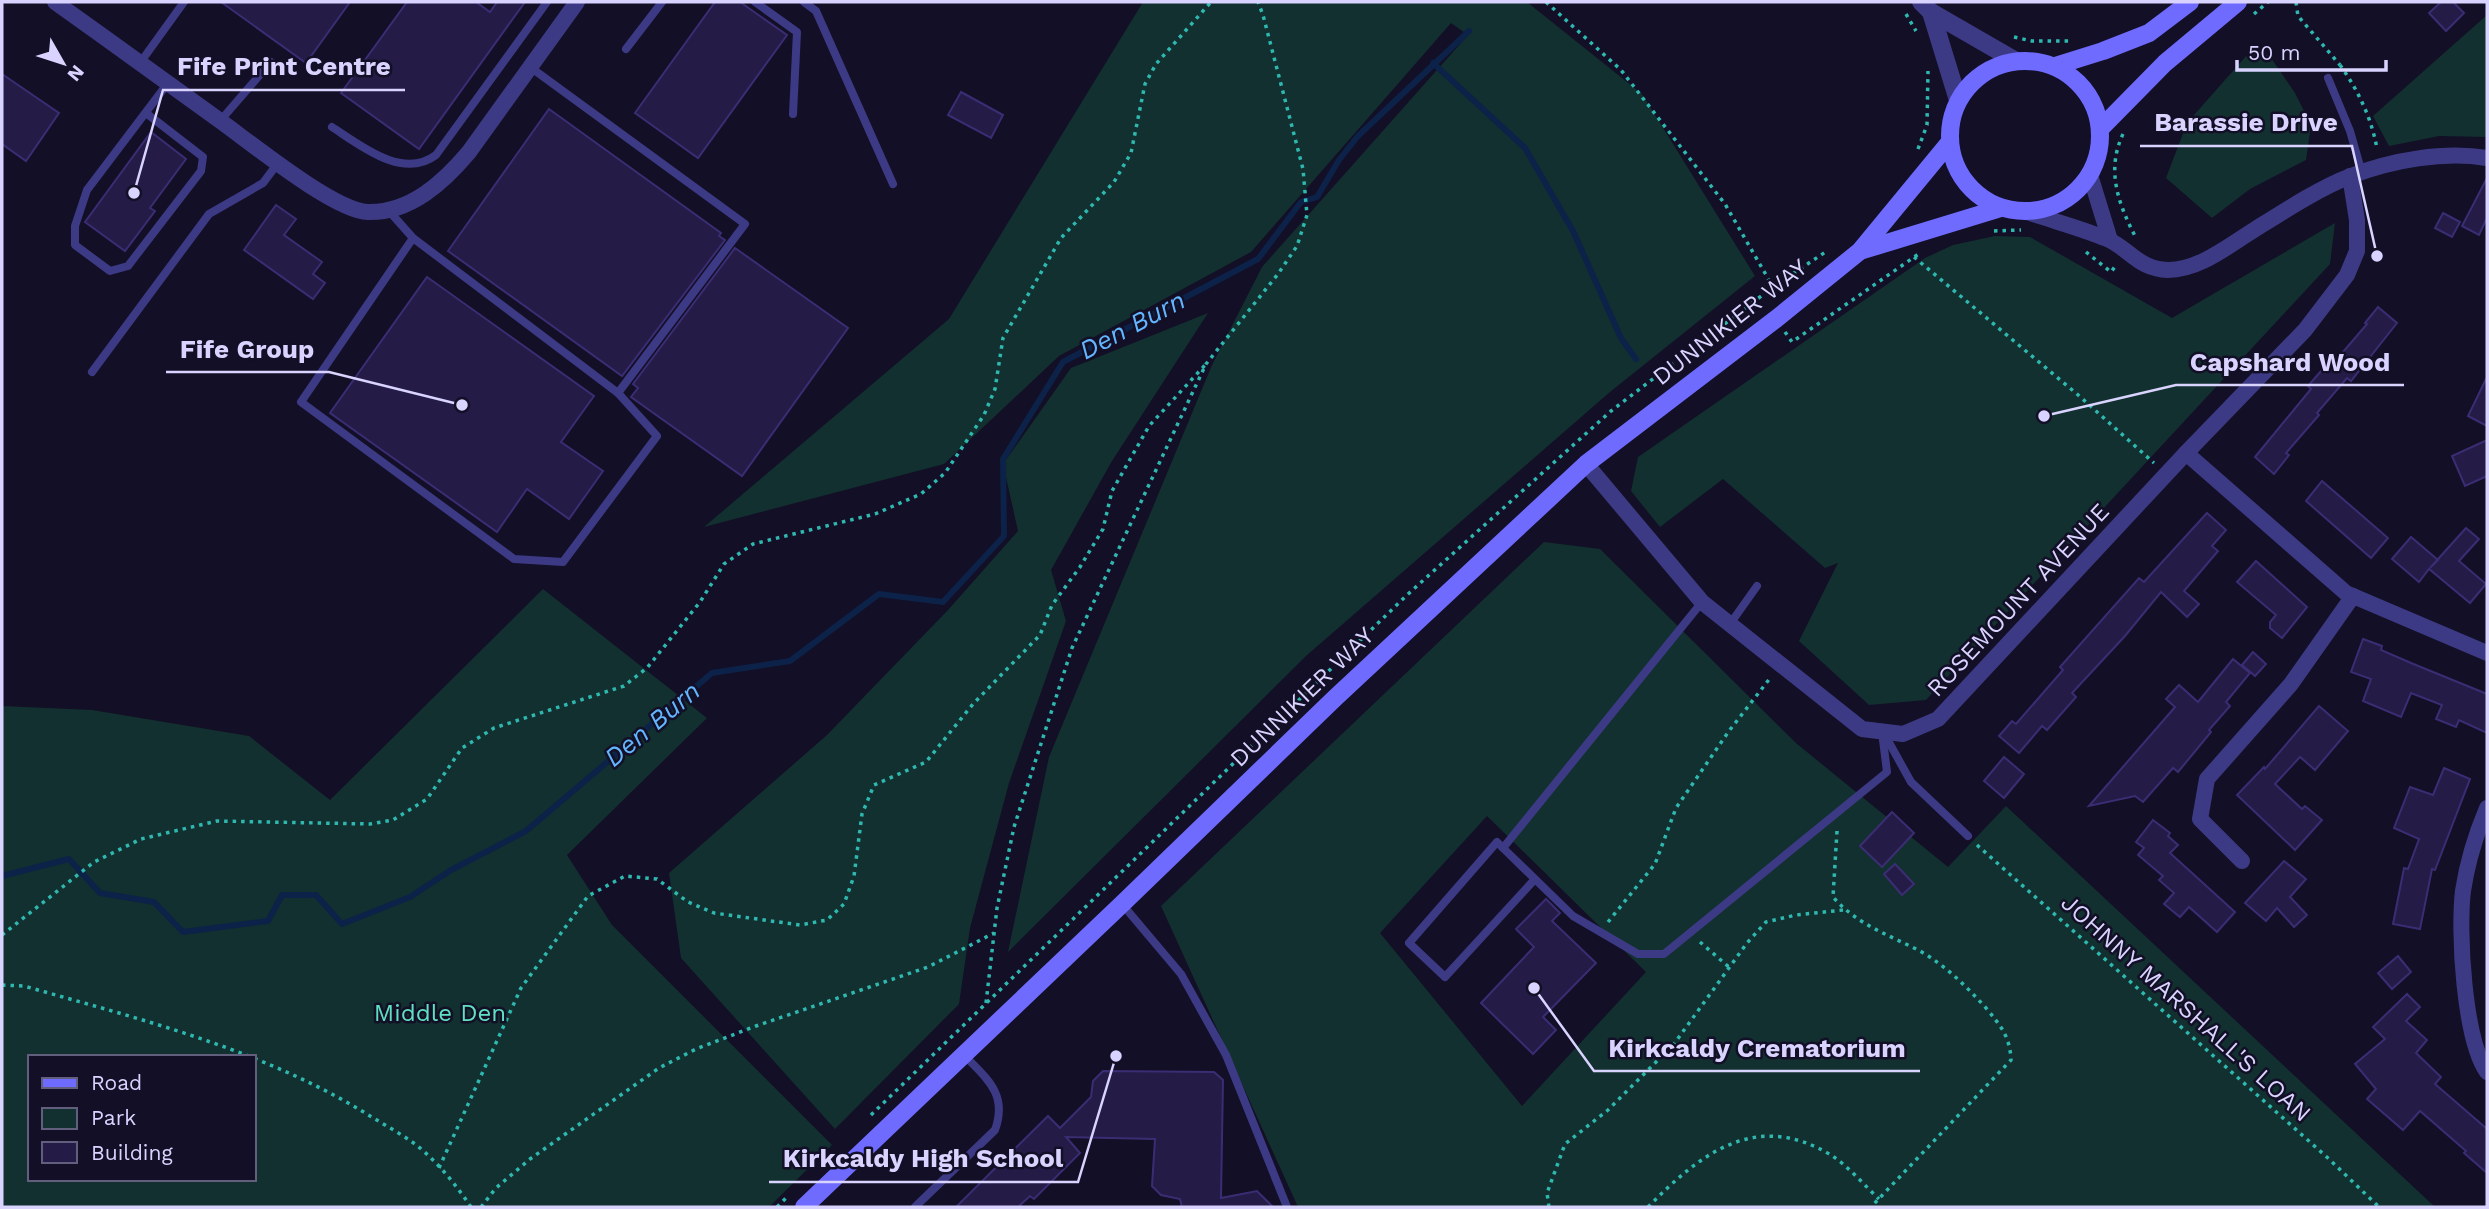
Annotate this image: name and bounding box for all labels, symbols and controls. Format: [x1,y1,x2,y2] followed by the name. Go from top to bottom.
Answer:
[28,28,98,98] north arrow
[2237,28,2386,72] scale bar
[2248,40,2300,65] text: 50 m
[163,43,405,90] callout: Fife Print Centre
[177,51,391,81] text: Fife Print Centre
[62,61,89,86] text: N
[2140,99,2352,146] callout: Barassie Drive
[2154,107,2338,137] text: Barassie Drive
[1647,253,1813,391] street label: DUNNIKIER WAY
[1074,285,1190,365] water label: Den Burn
[166,325,329,372] callout: Fife Group
[180,334,314,364] text: Fife Group
[2176,338,2404,385] callout: Capshard Wood
[2190,347,2390,377] text: Capshard Wood
[1921,498,2115,702] street label: ROSEMOUNT AVENUE
[1224,621,1380,773] street label: DUNNIKIER WAY
[598,675,706,773] water label: Den Burn
[2055,888,2317,1128] street label: JOHNNY MARSHALL'S LOAN
[374,999,506,1027] park label: Middle Den
[1594,1024,1920,1071] callout: Kirkcaldy Crematorium
[1608,1033,1906,1063] text: Kirkcaldy Crematorium
[28,1055,256,1181] legend
[91,1070,142,1095] text: Road
[91,1105,136,1130] text: Park
[769,1135,1078,1182] callout: Kirkcaldy High School
[91,1140,173,1165] text: Building
[783,1143,1064,1173] text: Kirkcaldy High School

